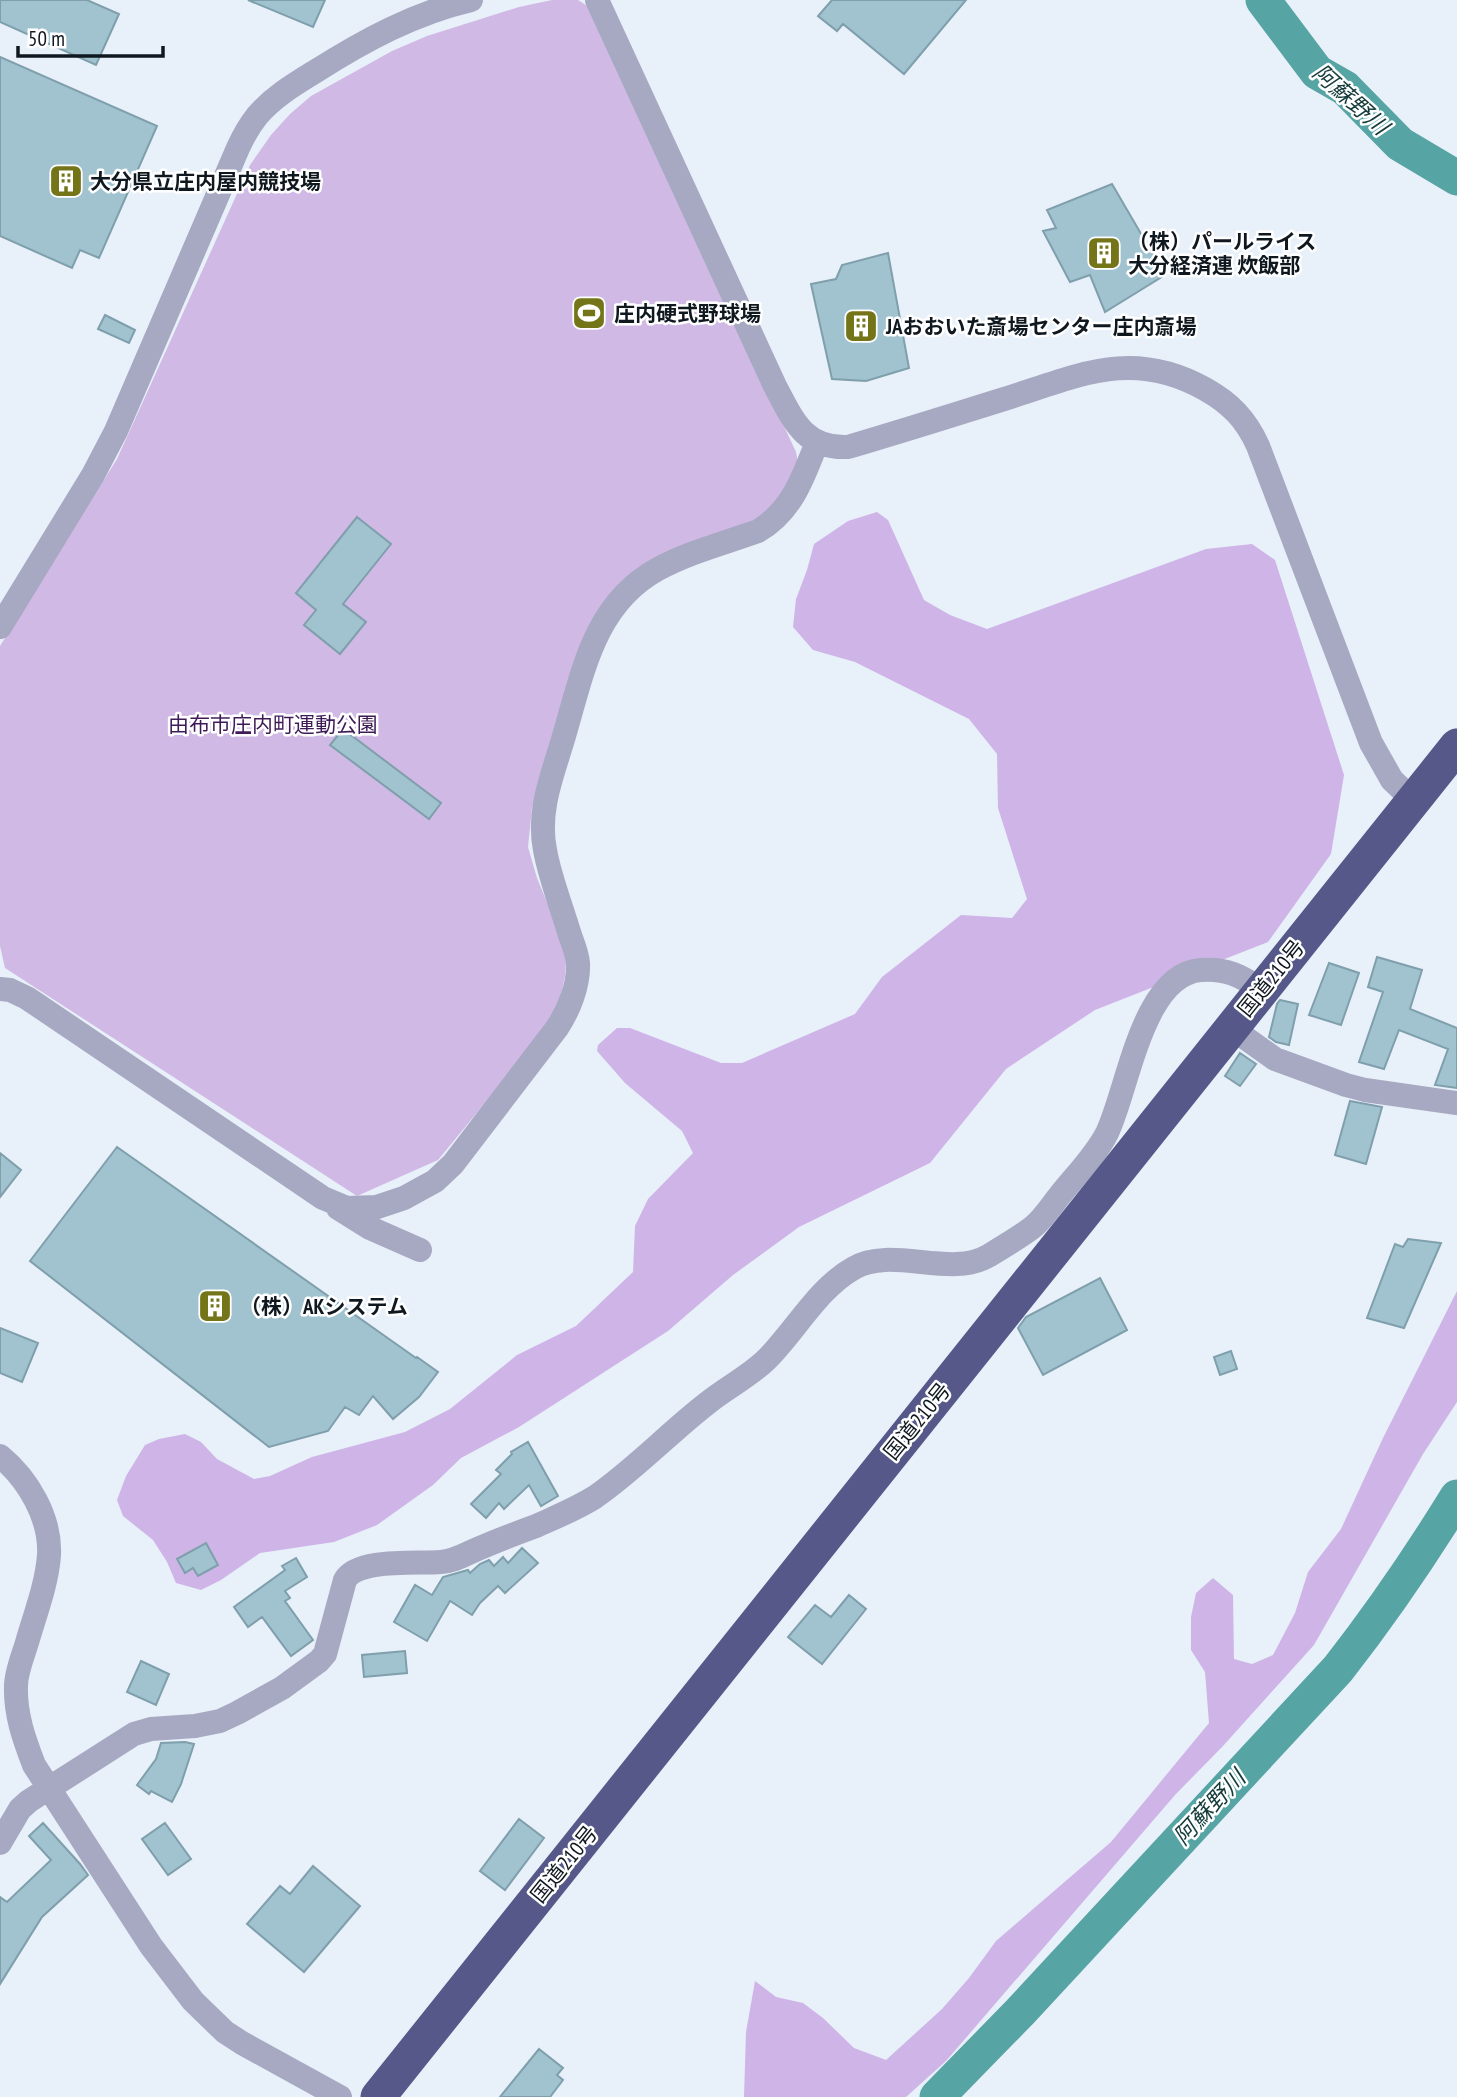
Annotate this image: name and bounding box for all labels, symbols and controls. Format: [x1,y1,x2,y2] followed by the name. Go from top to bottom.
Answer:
[18,14,163,58] scale bar
[28,25,65,52] text: 50 m
[1307,57,1397,143] water label: 阿蘇野川
[47,162,85,200] building icon: 大分県立庄内屋内競技場
[90,168,321,195] place label: 大分県立庄内屋内競技場
[1128,228,1316,279] place label: （株）パールライス 大分経済連 炊飯部
[1085,234,1123,272] building icon: （株）パールライス 大分経済連 炊飯部
[570,294,608,332] sports icon: 庄内硬式野球場
[614,300,761,327] place label: 庄内硬式野球場
[842,307,880,345] building icon: JAおおいた斎場センター庄内斎場
[885,313,1197,340] place label: JAおおいた斎場センター庄内斎場
[168,711,378,738] park label: 由布市庄内町運動公園
[1232,934,1310,1022] street label: 国道210号
[196,1287,234,1325] building icon: （株）AKシステム
[240,1293,408,1320] place label: （株）AKシステム
[878,1377,956,1465] street label: 国道210号
[1167,1761,1253,1851] water label: 阿蘇野川
[525,1820,603,1908] street label: 国道210号

